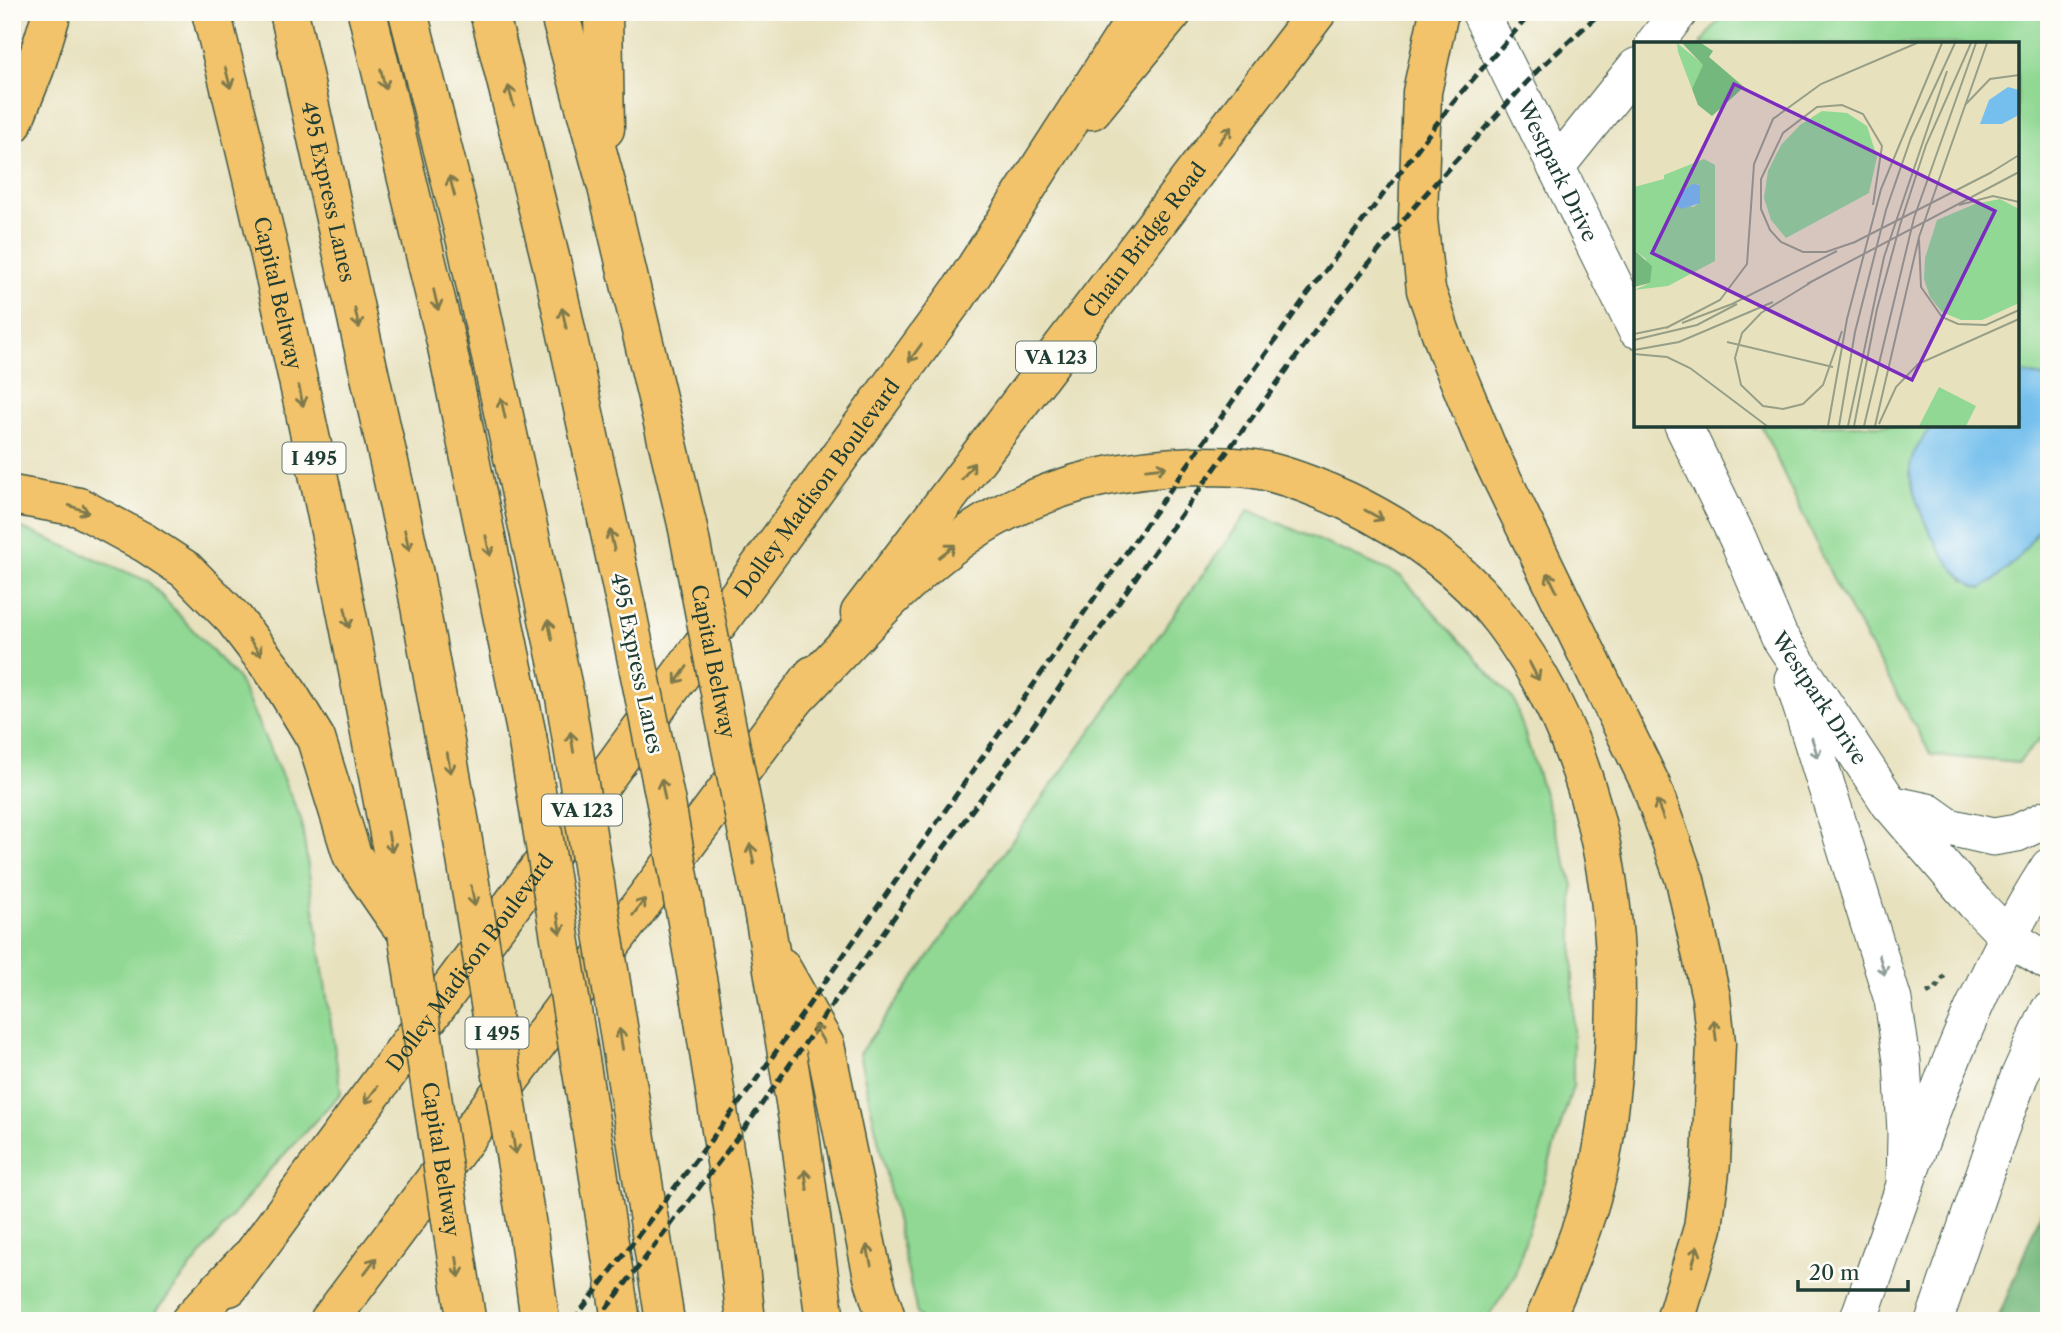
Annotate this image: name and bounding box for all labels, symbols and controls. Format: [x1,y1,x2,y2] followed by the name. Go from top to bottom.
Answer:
[1634,42,2019,427] inset map
[222,67,235,89] one-way arrow
[377,67,390,90] one-way arrow
[504,86,517,108] one-way arrow
[1512,95,1603,246] street label: Westpark Drive
[297,99,361,284] street label: 495 Express Lanes
[1218,126,1233,144] one-way arrow
[1077,157,1211,322] street label: Chain Bridge Road
[445,175,458,198] one-way arrow
[249,214,308,372] street label: Capital Beltway
[430,288,443,311] one-way arrow
[351,306,365,329] one-way arrow
[556,307,570,330] one-way arrow
[1016,342,1096,372] road number: VA 123
[908,343,923,362] one-way arrow
[729,374,905,602] street label: Dolley Madison Boulevard
[295,384,309,407] one-way arrow
[495,397,509,420] one-way arrow
[282,442,346,474] road number: I 495
[961,462,976,481] one-way arrow
[1144,462,1166,475] one-way arrow
[67,504,89,516] one-way arrow
[1363,508,1383,522] one-way arrow
[400,528,414,551] one-way arrow
[605,529,618,552] one-way arrow
[482,534,495,557] one-way arrow
[938,543,956,559] one-way arrow
[606,570,668,756] street label: 495 Express Lanes
[1545,572,1559,593] one-way arrow
[687,582,741,741] street label: Capital Beltway
[340,606,354,629] one-way arrow
[543,619,557,642] one-way arrow
[1766,626,1873,769] street label: Westpark Drive
[248,637,262,656] one-way arrow
[1528,660,1542,681] one-way arrow
[673,665,688,684] one-way arrow
[565,731,578,754] one-way arrow
[1810,736,1822,758] one-way arrow
[443,751,456,774] one-way arrow
[656,778,670,801] one-way arrow
[542,794,622,825] road number: VA 123
[1653,799,1666,821] one-way arrow
[384,830,397,853] one-way arrow
[745,843,758,866] one-way arrow
[381,849,558,1076] street label: Dolley Madison Boulevard
[467,884,480,907] one-way arrow
[631,898,646,917] one-way arrow
[553,913,566,935] one-way arrow
[1877,954,1890,976] one-way arrow
[466,1018,528,1049] road number: I 495
[1708,1019,1721,1042] one-way arrow
[812,1024,826,1044] one-way arrow
[614,1028,627,1051] one-way arrow
[418,1080,466,1239] street label: Capital Beltway
[363,1085,378,1104] one-way arrow
[508,1133,521,1155] one-way arrow
[800,1169,813,1192] one-way arrow
[861,1244,875,1267] one-way arrow
[1689,1245,1702,1268] one-way arrow
[1798,1249,1909,1293] scale bar
[452,1255,465,1278] one-way arrow
[363,1257,378,1276] one-way arrow
[1809,1260,1860,1285] text: 20 m

